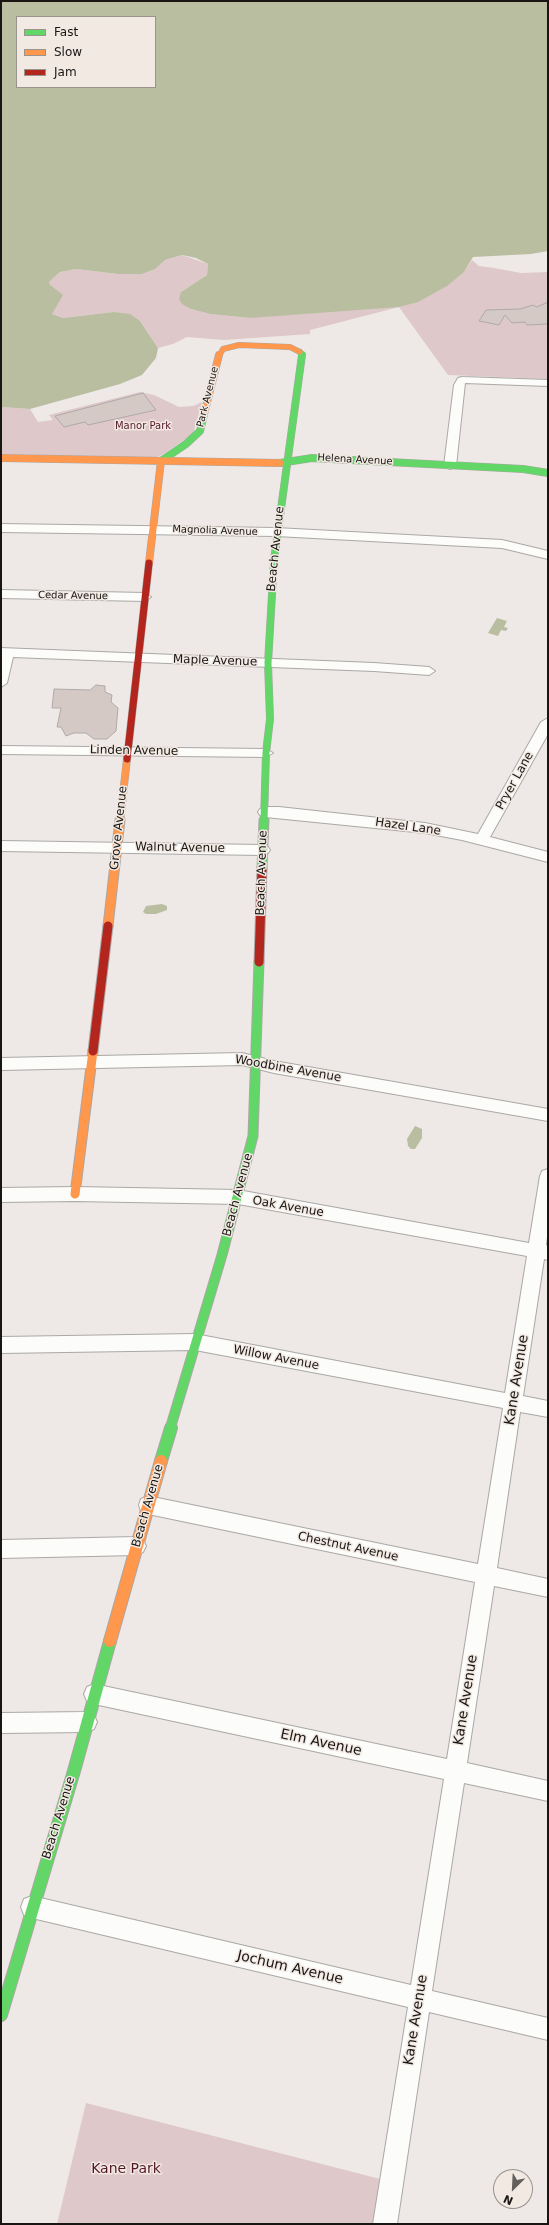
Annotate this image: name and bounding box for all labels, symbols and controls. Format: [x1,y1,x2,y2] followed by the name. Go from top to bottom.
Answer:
[16,16,156,88] legend
[54,25,78,39] text: Fast
[54,45,82,59] text: Slow
[54,65,77,79] text: Jam
[195,365,221,429] street label: Park Avenue
[115,420,171,432] park label: Manor Park
[317,452,393,468] street label: Helena Avenue
[264,506,288,592] street label: Beach Avenue
[172,524,258,538] street label: Magnolia Avenue
[38,589,108,603] street label: Cedar Avenue
[173,652,257,670] street label: Maple Avenue
[90,743,178,759] street label: Linden Avenue
[493,749,537,813] street label: Pryer Lane
[107,785,131,871] street label: Grove Avenue
[374,815,442,839] street label: Hazel Lane
[253,830,271,916] street label: Beach Avenue
[135,840,225,856] street label: Walnut Avenue
[234,1053,342,1085] street label: Woodbine Avenue
[220,1152,256,1238] street label: Beach Avenue
[251,1194,325,1220] street label: Oak Avenue
[502,1334,532,1426] street label: Kane Avenue
[232,1343,320,1373] street label: Willow Avenue
[129,1463,167,1549] street label: Beach Avenue
[296,1529,400,1565] street label: Chestnut Avenue
[451,1654,481,1746] street label: Kane Avenue
[279,1726,363,1760] street label: Elm Avenue
[40,1775,78,1861] street label: Beach Avenue
[235,1948,345,1988] street label: Jochum Avenue
[401,1974,431,2066] street label: Kane Avenue
[91,2161,161,2177] park label: Kane Park
[493,2169,533,2209] north arrow
[501,2192,515,2207] text: N

